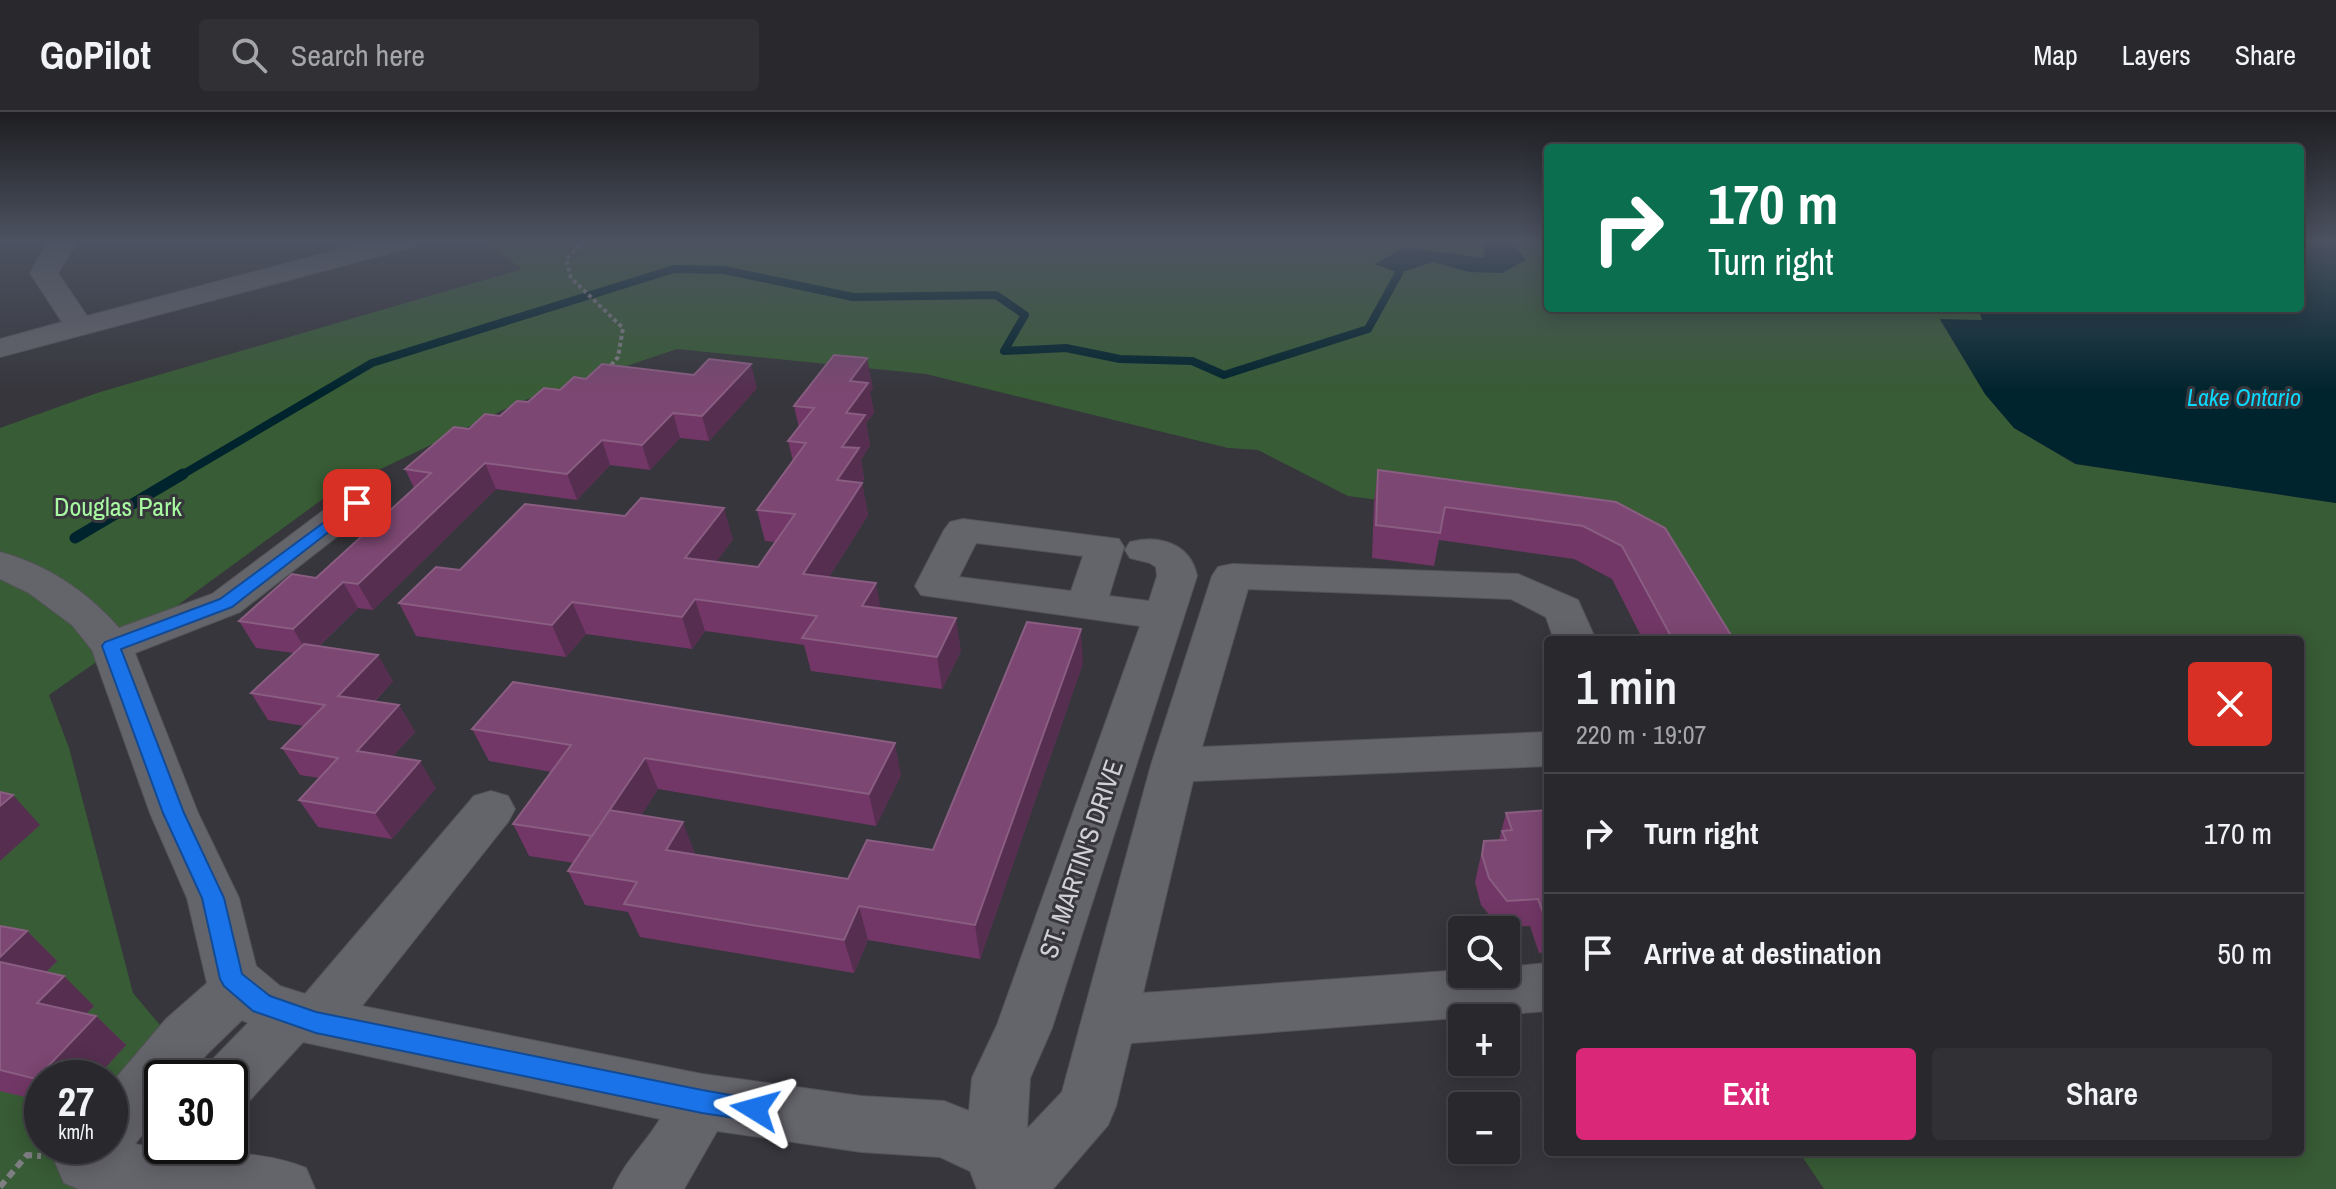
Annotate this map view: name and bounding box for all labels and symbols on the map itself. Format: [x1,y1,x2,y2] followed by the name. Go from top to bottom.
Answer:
[2187,381,2301,413] water label: Lake Ontario
[323,469,391,537] pin
[54,489,182,524] park label: Douglas Park
[1030,755,1131,963] street label: ST. MARTIN'S DRIVE
[144,1060,248,1164] speed limit sign: 30
[713,1067,797,1151] position arrow

